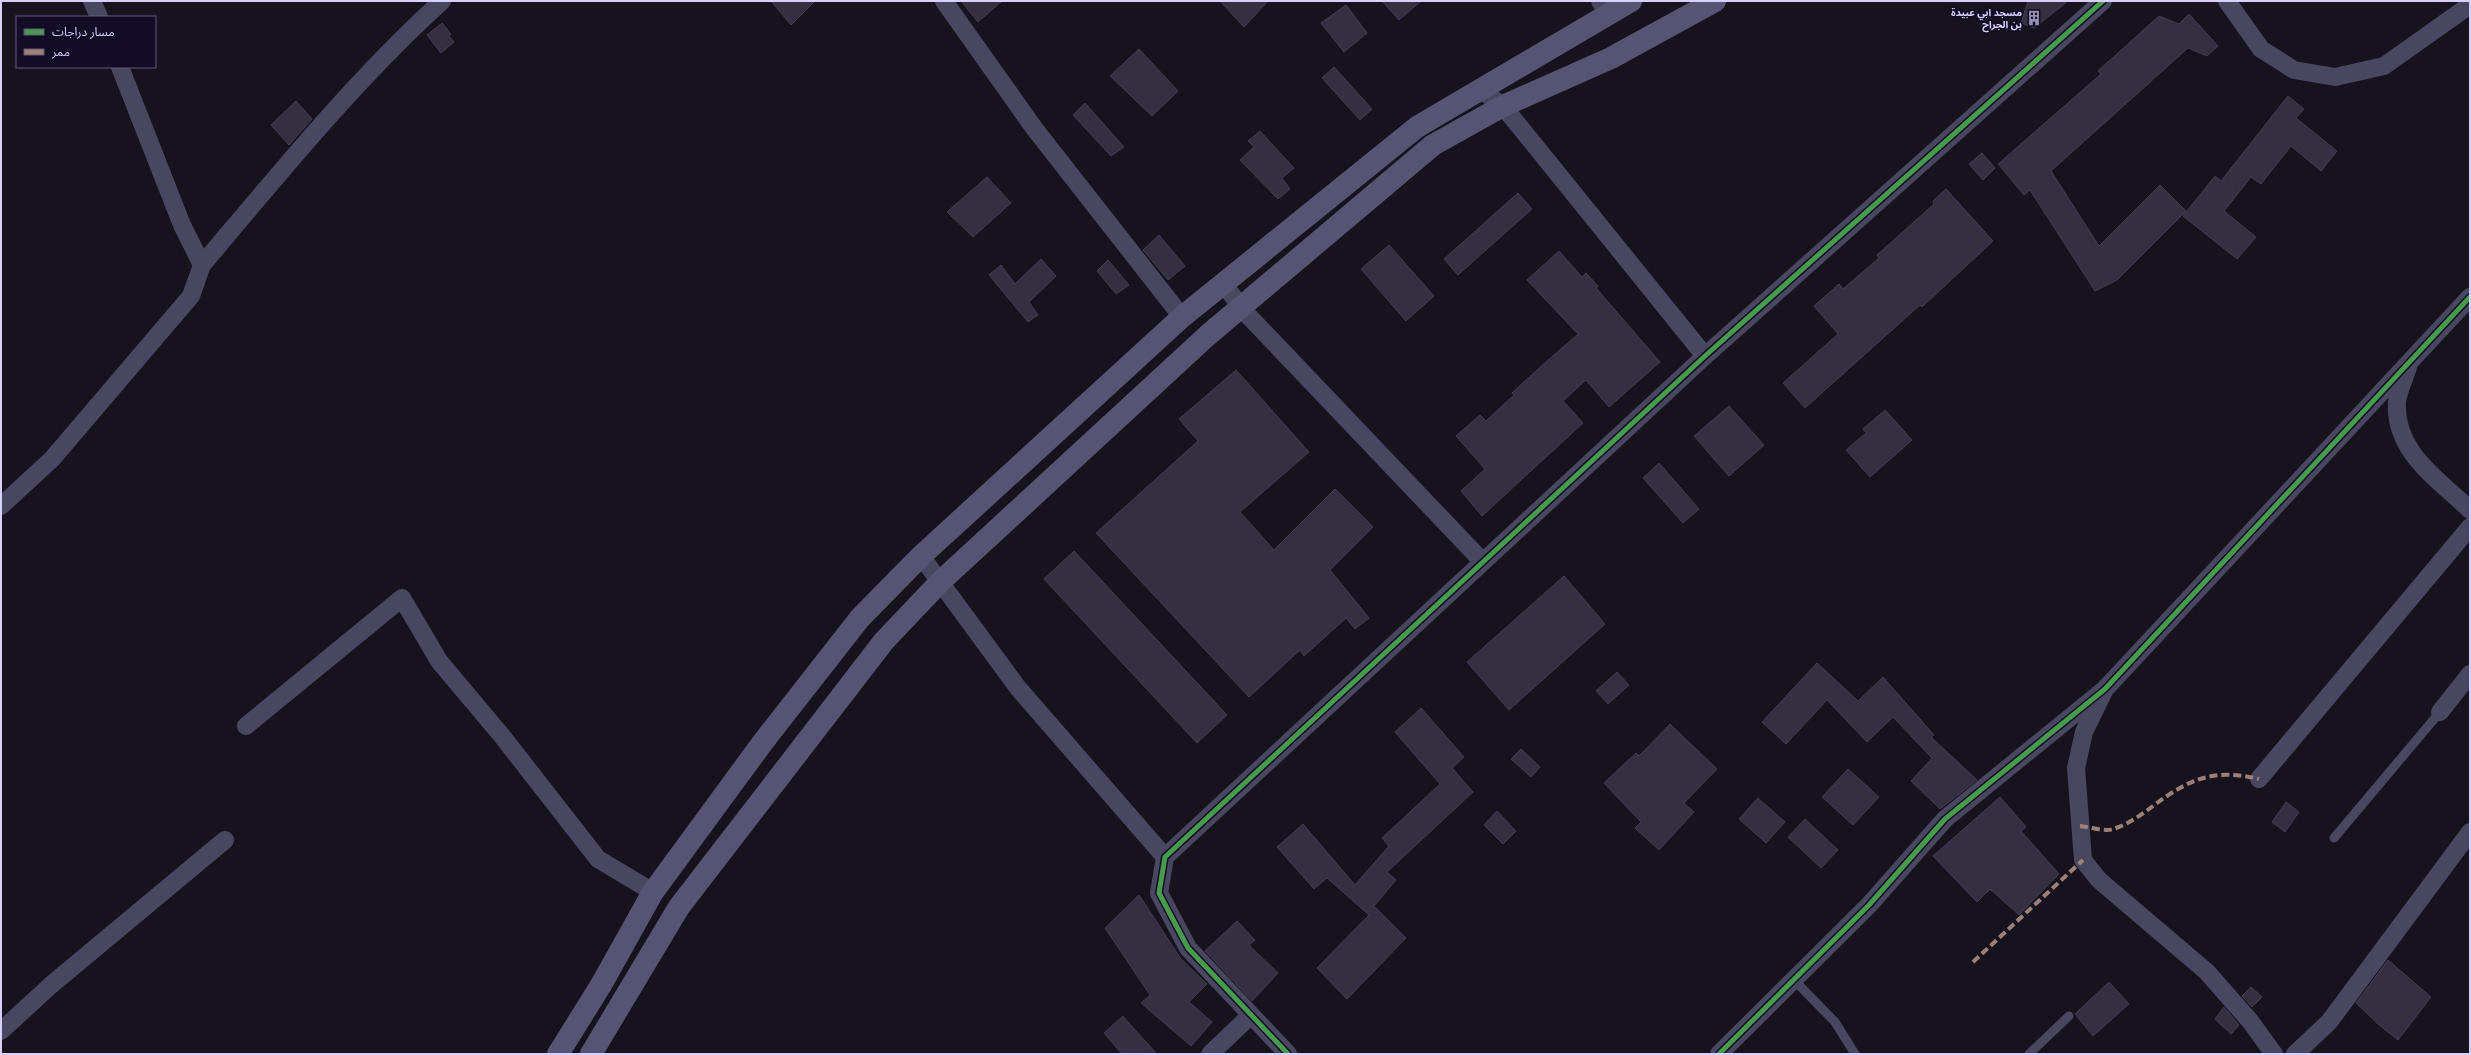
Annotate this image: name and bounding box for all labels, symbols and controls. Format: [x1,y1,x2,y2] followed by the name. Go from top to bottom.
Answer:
[1951,7,2022,33] place label: مسجد ابي عبيدة بن الجراح
[2025,9,2043,27] building icon: مسجد ابي عبيدة بن الجراح
[16,16,156,68] legend
[52,25,115,39] text: مسار دراجات
[51,45,70,59] text: ممر

